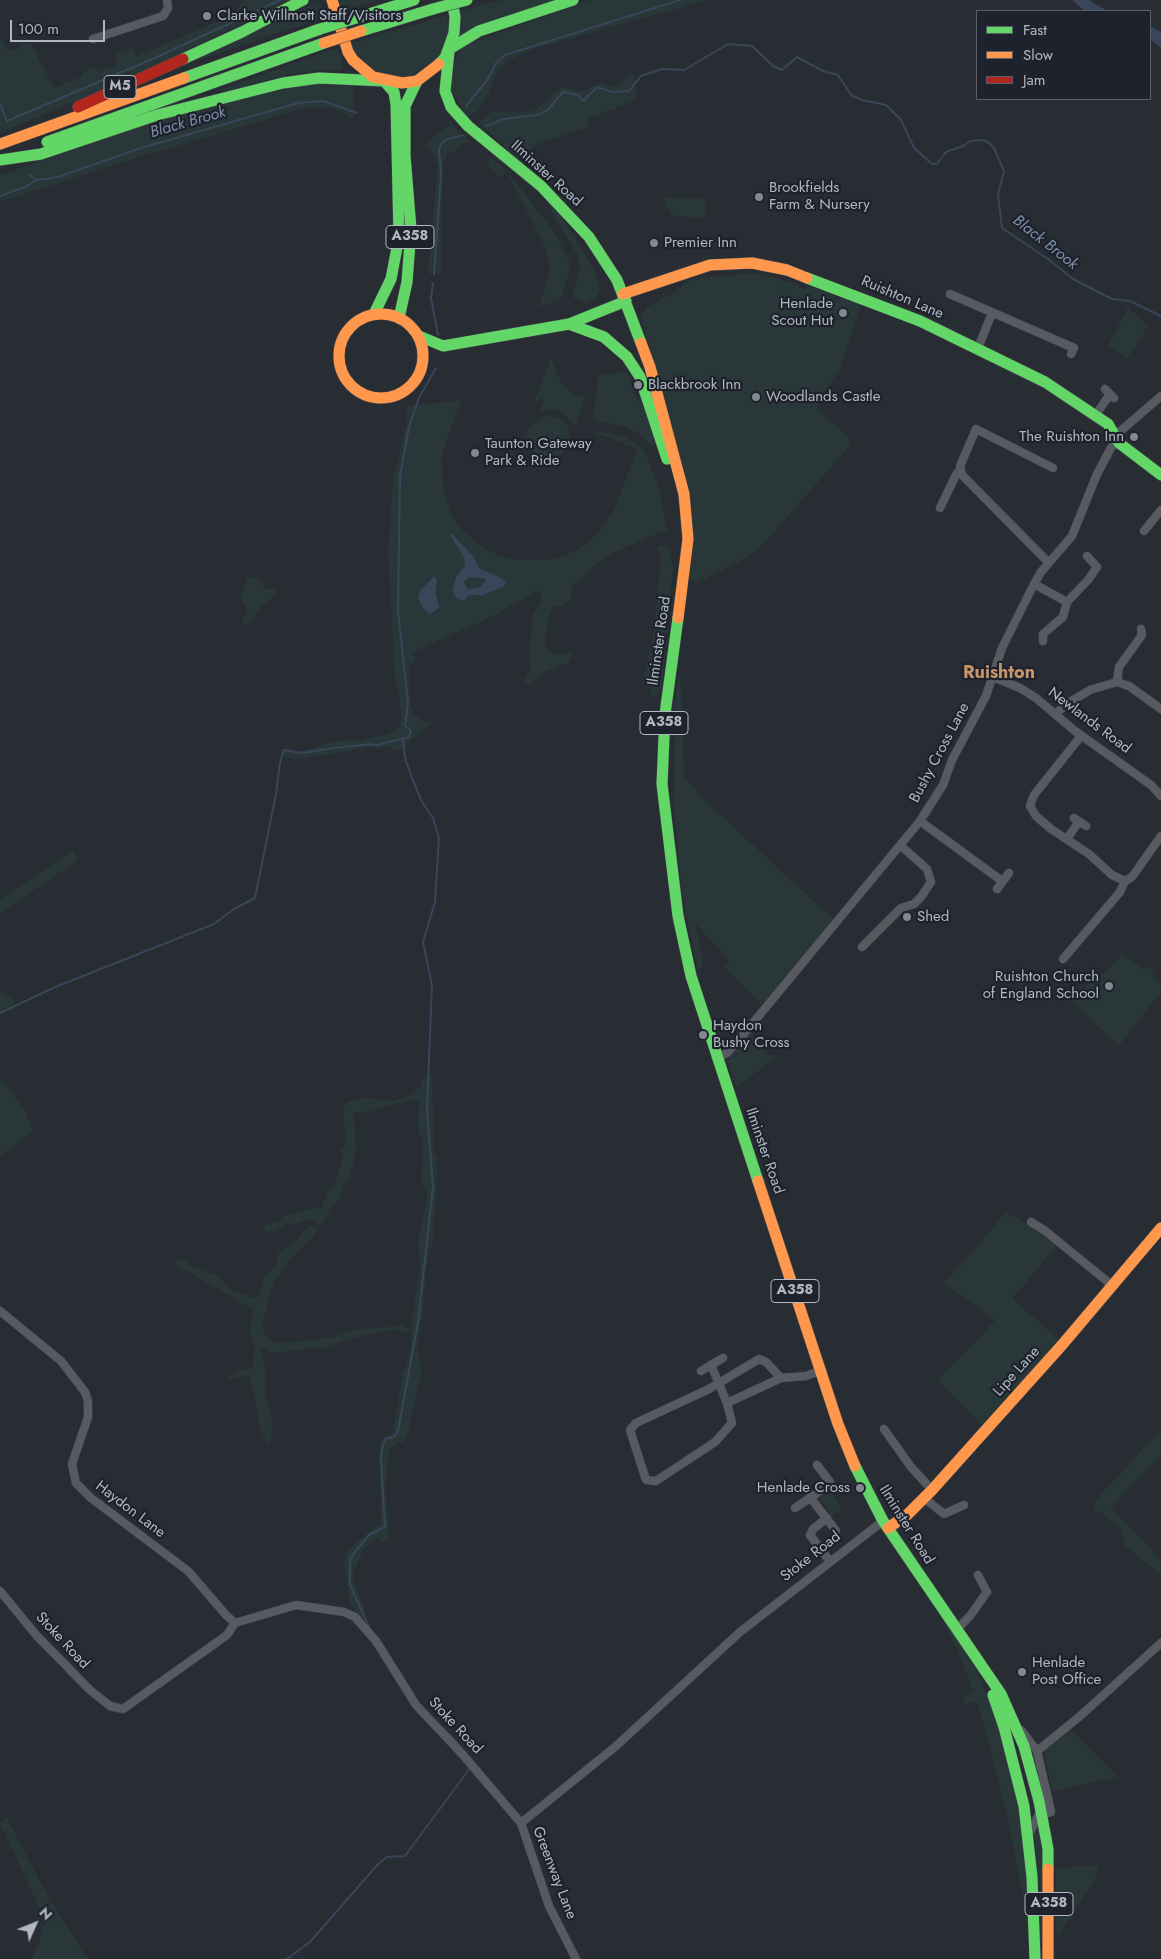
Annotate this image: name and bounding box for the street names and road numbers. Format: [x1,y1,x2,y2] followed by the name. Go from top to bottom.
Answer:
[104,75,136,98] road number: M5
[507,137,585,211] street label: Ilminster Road
[386,226,434,248] road number: A358
[858,273,946,323] street label: Ruishton Lane
[645,595,675,687] street label: Ilminster Road
[1044,684,1134,758] street label: Newlands Road
[906,700,974,806] street label: Bushy Cross Lane
[640,711,688,734] road number: A358
[741,1106,787,1196] street label: Ilminster Road
[771,1280,819,1302] road number: A358
[990,1343,1044,1401] street label: Lipe Lane
[91,1478,169,1542] street label: Haydon Lane
[875,1482,937,1568] street label: Ilminster Road
[777,1528,845,1586] street label: Stoke Road
[31,1609,93,1673] street label: Stoke Road
[424,1694,486,1758] street label: Stoke Road
[528,1824,580,1922] street label: Greenway Lane
[1025,1892,1073,1916] road number: A358

